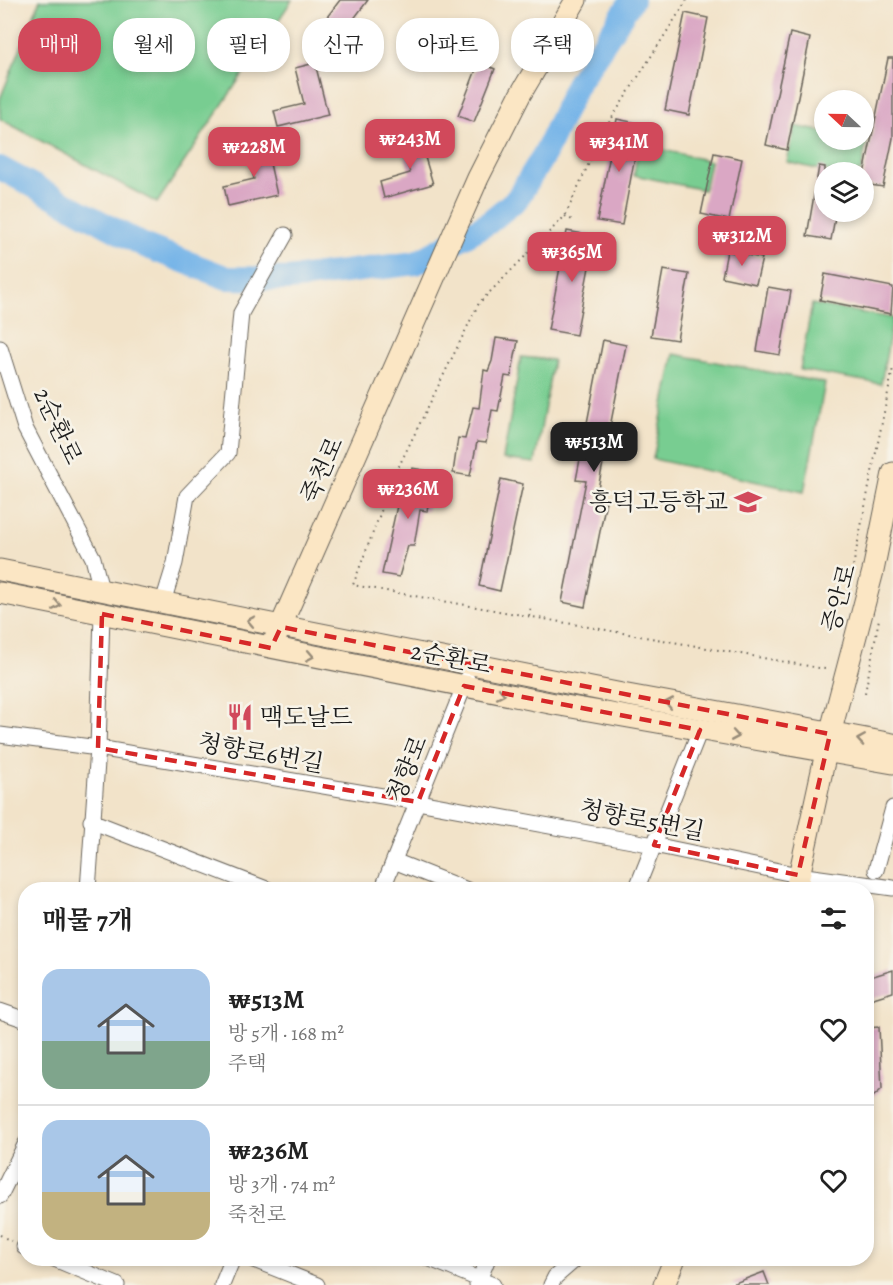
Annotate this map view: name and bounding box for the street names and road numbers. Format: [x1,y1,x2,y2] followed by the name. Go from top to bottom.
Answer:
[26,383,90,469] street label: 2순환로
[293,432,351,508] street label: 죽천로
[815,560,863,636] street label: 증안로
[408,635,494,681] street label: 2순환로
[196,726,326,780] street label: 청향로6번길
[379,731,435,807] street label: 청향로
[577,792,707,848] street label: 청향로5번길

